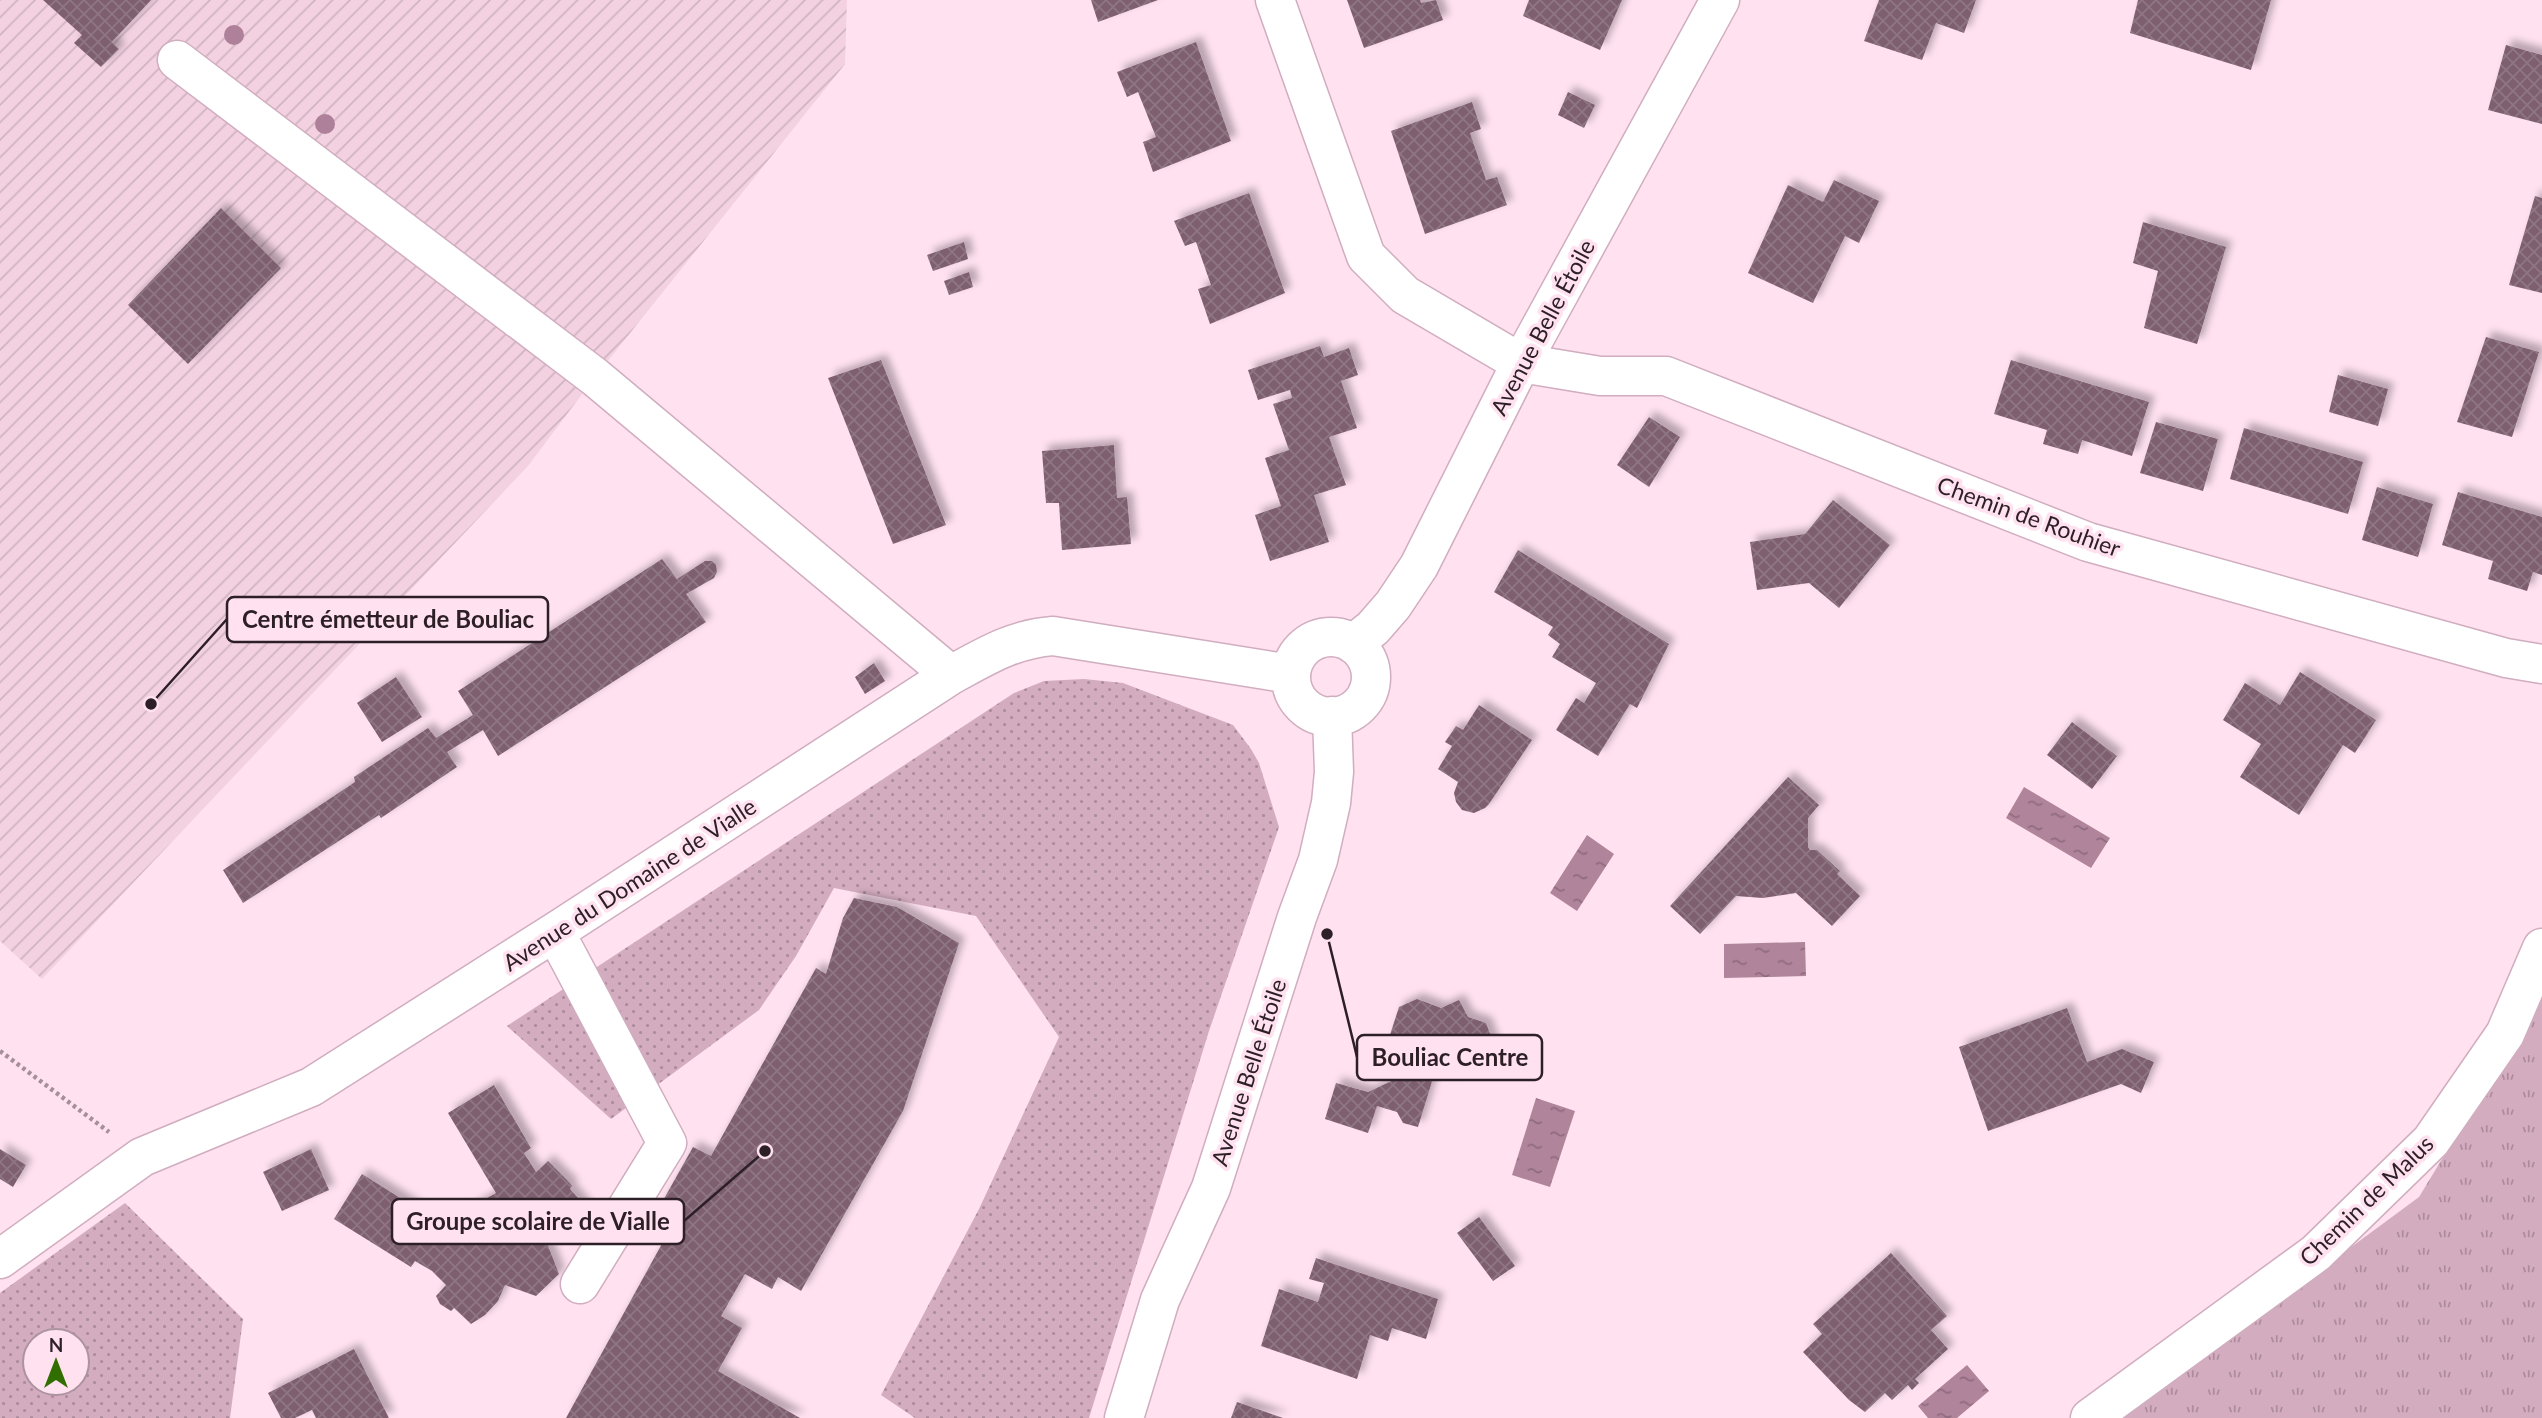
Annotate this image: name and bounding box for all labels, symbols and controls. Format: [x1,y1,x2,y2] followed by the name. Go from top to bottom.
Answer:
[1484,234,1600,420] street label: Avenue Belle Étoile
[1934,470,2125,562] street label: Chemin de Rouhier
[227,597,548,642] callout: Centre émetteur de Bouliac
[242,604,534,633] text: Centre émetteur de Bouliac
[497,792,761,976] street label: Avenue du Domaine de Vialle
[1205,975,1291,1169] street label: Avenue Belle Étoile
[1357,1035,1542,1080] callout: Bouliac Centre
[1372,1042,1529,1071] text: Bouliac Centre
[2293,1129,2439,1271] street label: Chemin de Malus
[392,1199,684,1244] callout: Groupe scolaire de Vialle
[406,1206,670,1235] text: Groupe scolaire de Vialle
[21,1327,91,1397] north arrow
[49,1333,63,1356] text: N

